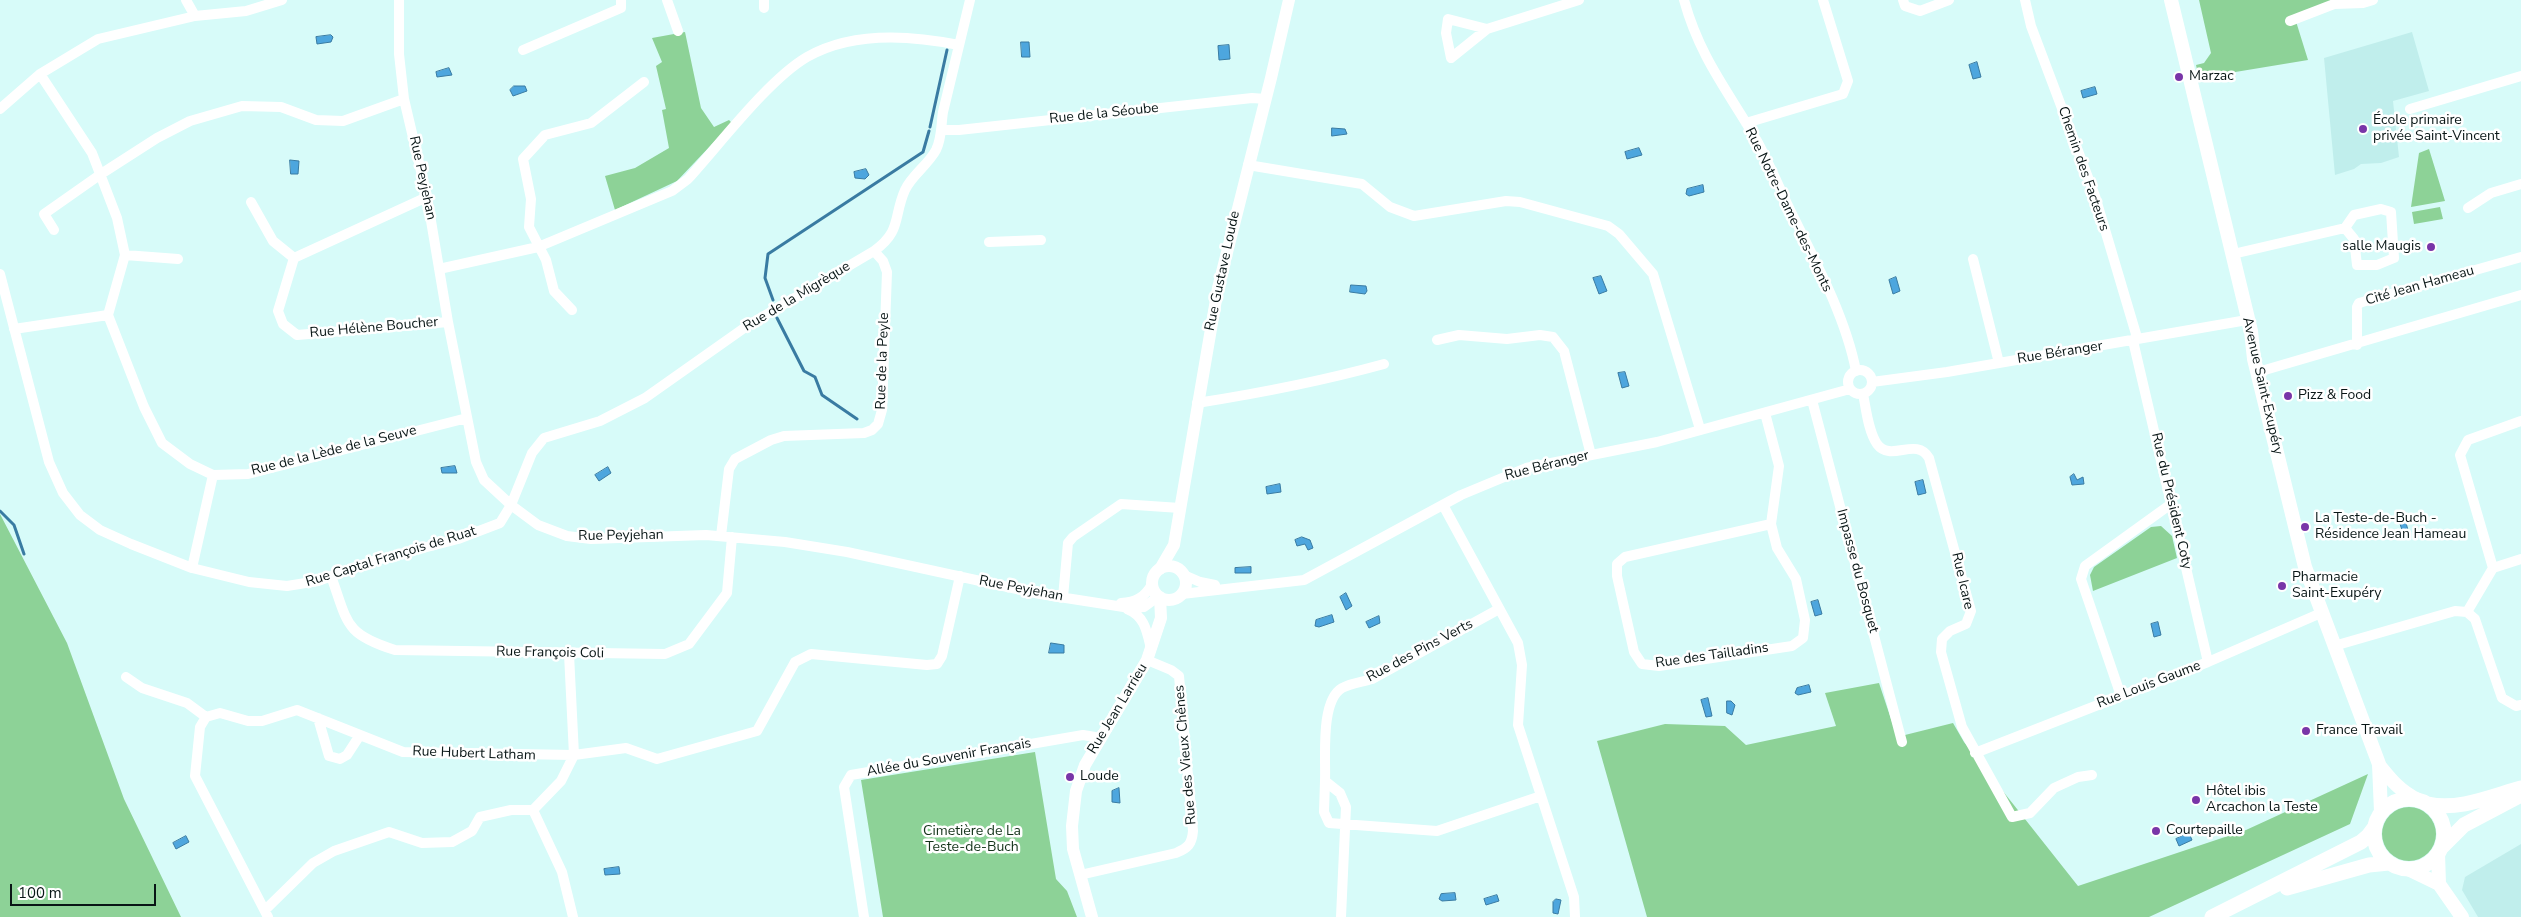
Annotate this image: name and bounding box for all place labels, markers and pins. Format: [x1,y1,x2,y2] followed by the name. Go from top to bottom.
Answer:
[2189,69,2234,85] place label: Marzac
[2173,71,2185,83] marker: Marzac
[2373,113,2500,146] place label: École primaire privée Saint-Vincent
[2357,123,2369,135] marker: École primaire privée Saint-Vincent
[2342,239,2421,255] place label: salle Maugis
[2425,241,2437,253] marker: salle Maugis
[2298,388,2371,404] place label: Pizz & Food
[2282,390,2294,402] marker: Pizz & Food
[2315,511,2466,544] place label: La Teste-de-Buch - Résidence Jean Hameau
[2299,521,2311,533] marker: La Teste-de-Buch - Résidence Jean Hameau
[2292,570,2382,602] place label: Pharmacie Saint-Exupéry
[2276,580,2288,592] marker: Pharmacie Saint-Exupéry
[2316,723,2403,739] place label: France Travail
[2300,725,2312,737] marker: France Travail
[1080,769,1119,785] place label: Loude
[1064,771,1076,783] marker: Loude
[2206,784,2318,816] place label: Hôtel ibis Arcachon la Teste
[2190,794,2202,806] marker: Hôtel ibis Arcachon la Teste
[2166,823,2243,839] place label: Courtepaille
[2150,825,2162,837] marker: Courtepaille

